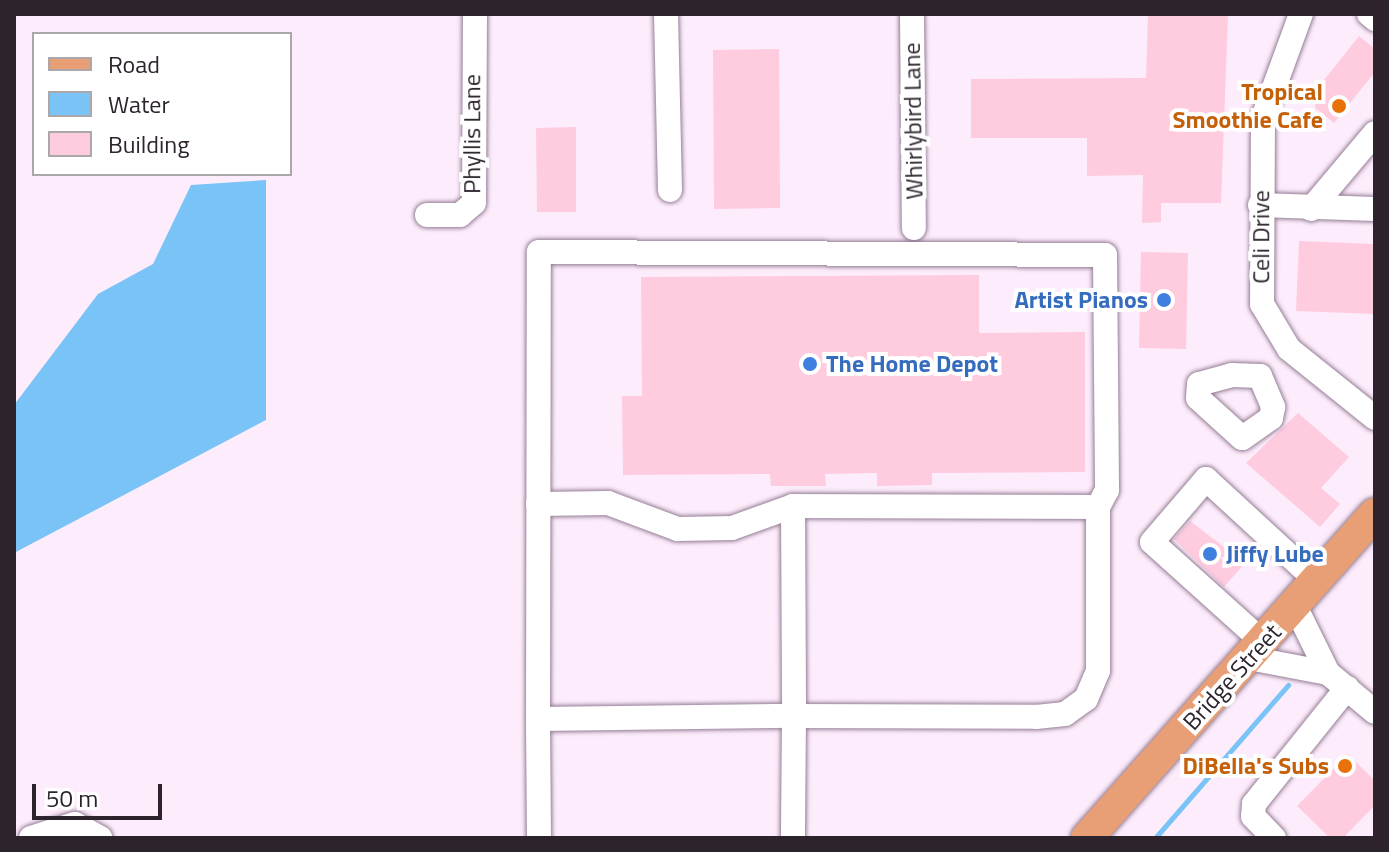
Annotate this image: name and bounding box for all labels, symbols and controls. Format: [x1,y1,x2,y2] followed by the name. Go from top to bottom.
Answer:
[32,32,292,176] legend
[897,42,929,200] street label: Whirlybird Lane
[108,46,160,82] text: Road
[458,74,486,194] street label: Phyllis Lane
[1173,78,1323,134] place label: Tropical Smoothie Cafe
[108,86,170,122] text: Water
[1330,97,1348,115] marker: Tropical Smoothie Cafe
[108,126,190,162] text: Building
[1247,190,1275,284] street label: Celi Drive
[1014,286,1148,314] place label: Artist Pianos
[1155,291,1173,309] marker: Artist Pianos
[826,350,998,378] place label: The Home Depot
[801,355,819,373] marker: The Home Depot
[1226,540,1324,568] place label: Jiffy Lube
[1201,545,1219,563] marker: Jiffy Lube
[1177,618,1287,736] street label: Bridge Street
[1183,752,1329,780] place label: DiBella's Subs
[1336,757,1354,775] marker: DiBella's Subs
[36,768,166,818] scale bar
[46,780,98,816] text: 50 m

